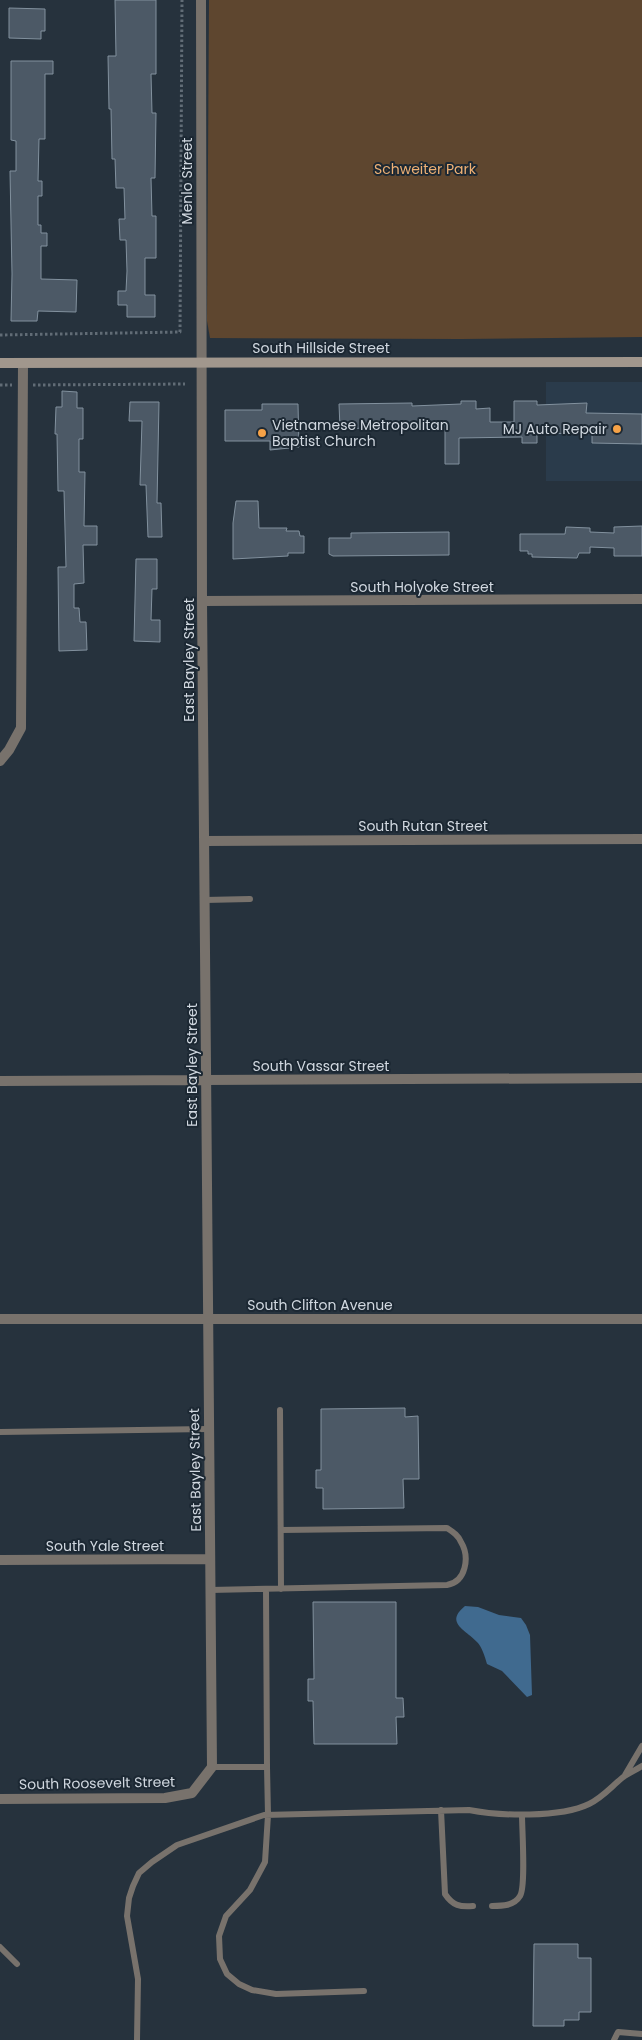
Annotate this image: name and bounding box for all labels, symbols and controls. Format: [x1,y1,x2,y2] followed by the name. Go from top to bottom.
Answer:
[177,138,197,224] street label: Menlo Street
[374,159,477,179] park label: Schweiter Park
[252,338,390,358] street label: South Hillside Street
[272,415,449,451] place label: Vietnamese Metropolitan Baptist Church
[503,419,607,439] place label: MJ Auto Repair
[611,423,623,435] marker: MJ Auto Repair
[256,427,268,439] marker: Vietnamese Metropolitan Baptist Church
[350,577,494,597] street label: South Holyoke Street
[179,598,199,722] street label: East Bayley Street
[358,816,488,836] street label: South Rutan Street
[182,1003,202,1127] street label: East Bayley Street
[253,1056,389,1076] street label: South Vassar Street
[247,1295,393,1315] street label: South Clifton Avenue
[184,1408,206,1532] street label: East Bayley Street
[46,1536,164,1556] street label: South Yale Street
[19,1772,175,1794] street label: South Roosevelt Street

